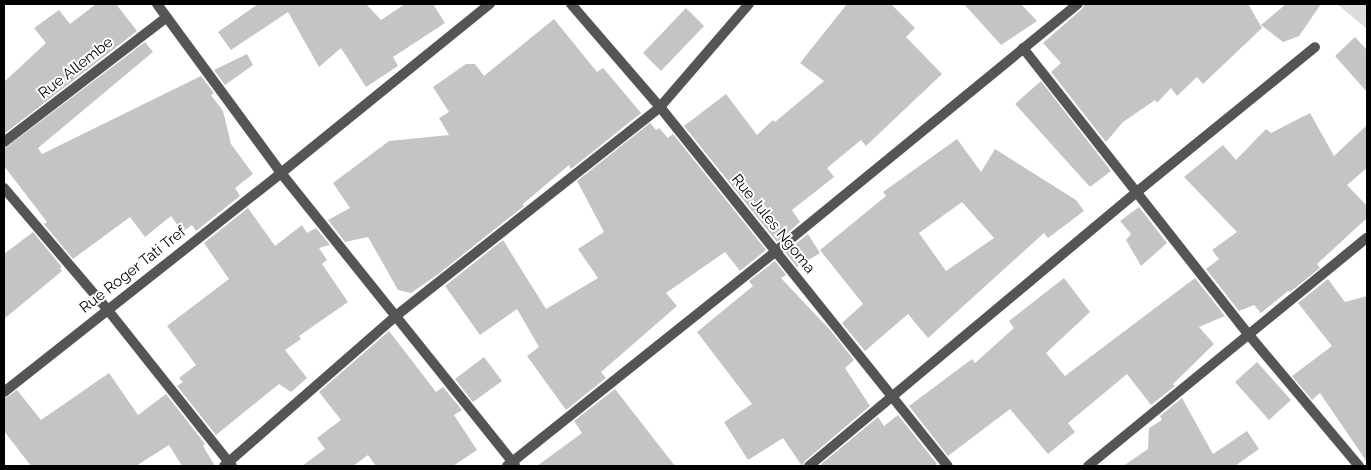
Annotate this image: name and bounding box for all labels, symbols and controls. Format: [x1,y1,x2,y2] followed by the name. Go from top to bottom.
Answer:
[35,33,117,103] street label: Rue Allembe
[727,171,819,277] street label: Rue Jules Ngoma
[76,223,190,317] street label: Rue Roger Tati Tref

